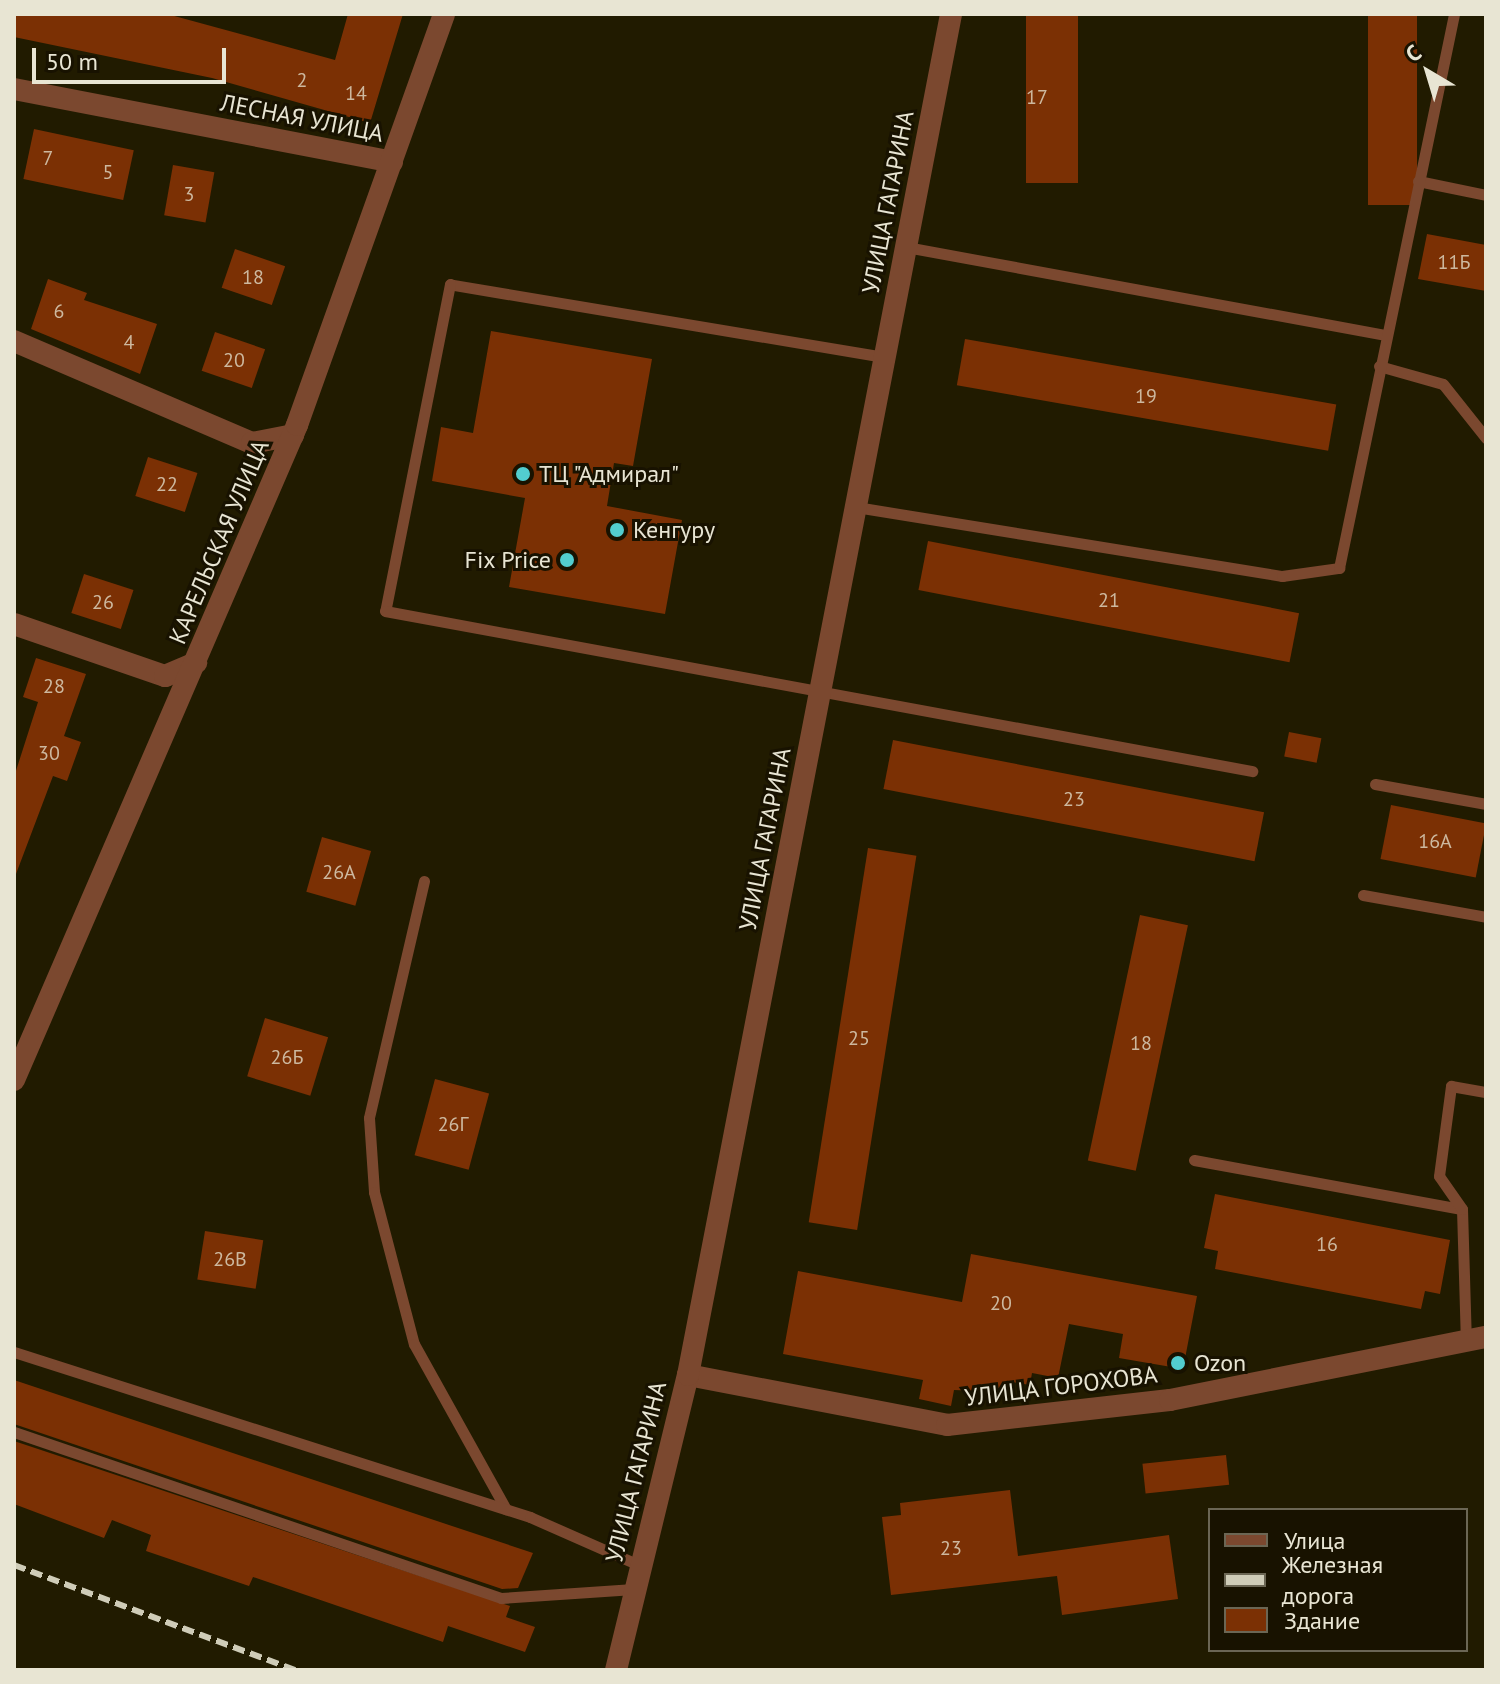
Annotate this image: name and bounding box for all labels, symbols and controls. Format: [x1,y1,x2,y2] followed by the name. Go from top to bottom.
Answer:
[36,32,230,82] scale bar
[1388,32,1468,112] north arrow
[1400,38,1427,68] text: С
[46,46,98,77] text: 50 m
[297,68,307,92] house number: 2
[345,81,367,105] house number: 14
[1026,85,1048,109] house number: 17
[218,88,386,148] street label: ЛЕСНАЯ УЛИЦА
[856,108,920,296] street label: УЛИЦА ГАГАРИНА
[43,146,53,170] house number: 7
[103,160,113,184] house number: 5
[184,182,194,206] house number: 3
[1438,250,1470,274] house number: 11Б
[242,265,264,289] house number: 18
[54,299,64,323] house number: 6
[124,330,134,354] house number: 4
[223,348,245,372] house number: 20
[1135,384,1157,408] house number: 19
[163,435,275,649] street label: КАРЕЛЬСКАЯ УЛИЦА
[539,460,681,488] place label: ТЦ "Адмирал"
[514,465,532,483] marker: ТЦ "Адмирал"
[156,472,178,496] house number: 22
[633,516,715,544] place label: Кенгуру
[608,521,626,539] marker: Кенгуру
[464,546,551,574] place label: Fix Price
[558,551,576,569] marker: Fix Price
[1098,588,1120,612] house number: 21
[92,590,114,614] house number: 26
[43,674,65,698] house number: 28
[38,741,60,765] house number: 30
[733,745,797,933] street label: УЛИЦА ГАГАРИНА
[1063,787,1085,811] house number: 23
[1418,829,1452,853] house number: 16А
[322,860,356,884] house number: 26А
[848,1026,870,1050] house number: 25
[1130,1031,1152,1055] house number: 18
[271,1045,303,1069] house number: 26Б
[438,1112,468,1136] house number: 26Г
[1316,1232,1338,1256] house number: 16
[213,1247,247,1271] house number: 26В
[990,1291,1012,1315] house number: 20
[1194,1349,1246,1377] place label: Ozon
[1169,1354,1187,1372] marker: Ozon
[963,1360,1159,1412] street label: УЛИЦА ГОРОХОВА
[599,1378,673,1566] street label: УЛИЦА ГАГАРИНА
[1208,1508,1468,1652] legend
[1284,1525,1345,1556] text: Улица
[940,1536,962,1560] house number: 23
[1282,1549,1383,1611] text: Железная дорога
[1284,1605,1360,1636] text: Здание

